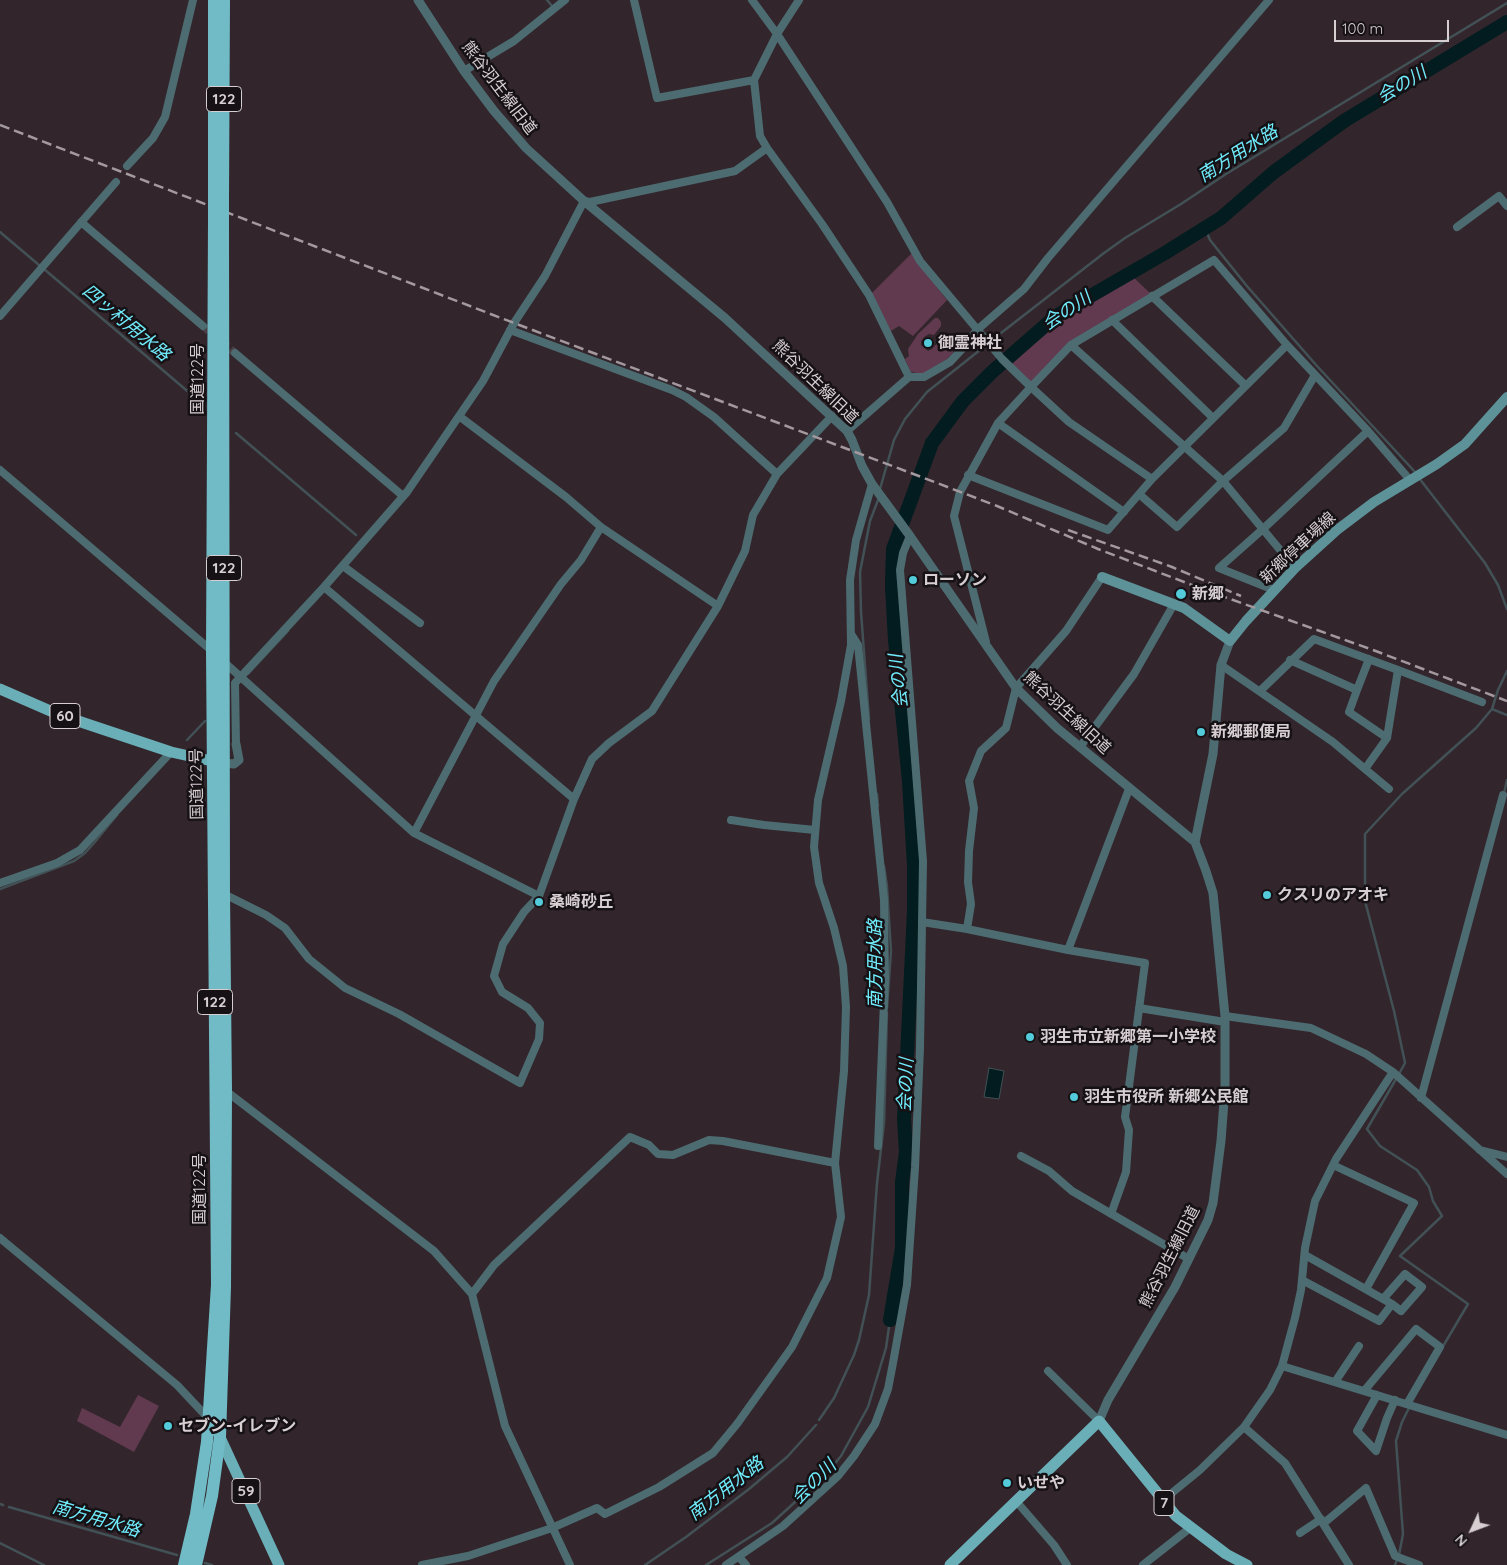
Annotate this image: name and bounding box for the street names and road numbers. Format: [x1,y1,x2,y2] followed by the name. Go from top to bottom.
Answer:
[458,37,540,139] street label: 熊谷羽生線旧道
[206,86,242,112] road number: 122
[768,336,862,428] street label: 熊谷羽生線旧道
[188,343,208,415] street label: 国道122号
[1256,508,1340,588] street label: 新郷停車場線
[206,556,242,580] road number: 122
[1019,668,1115,758] street label: 熊谷羽生線旧道
[50,704,80,728] road number: 60
[187,748,207,820] street label: 国道122号
[198,990,232,1014] road number: 122
[190,1153,210,1225] street label: 国道122号
[1136,1203,1204,1311] street label: 熊谷羽生線旧道
[232,1478,260,1504] road number: 59
[1154,1490,1174,1516] road number: 7

